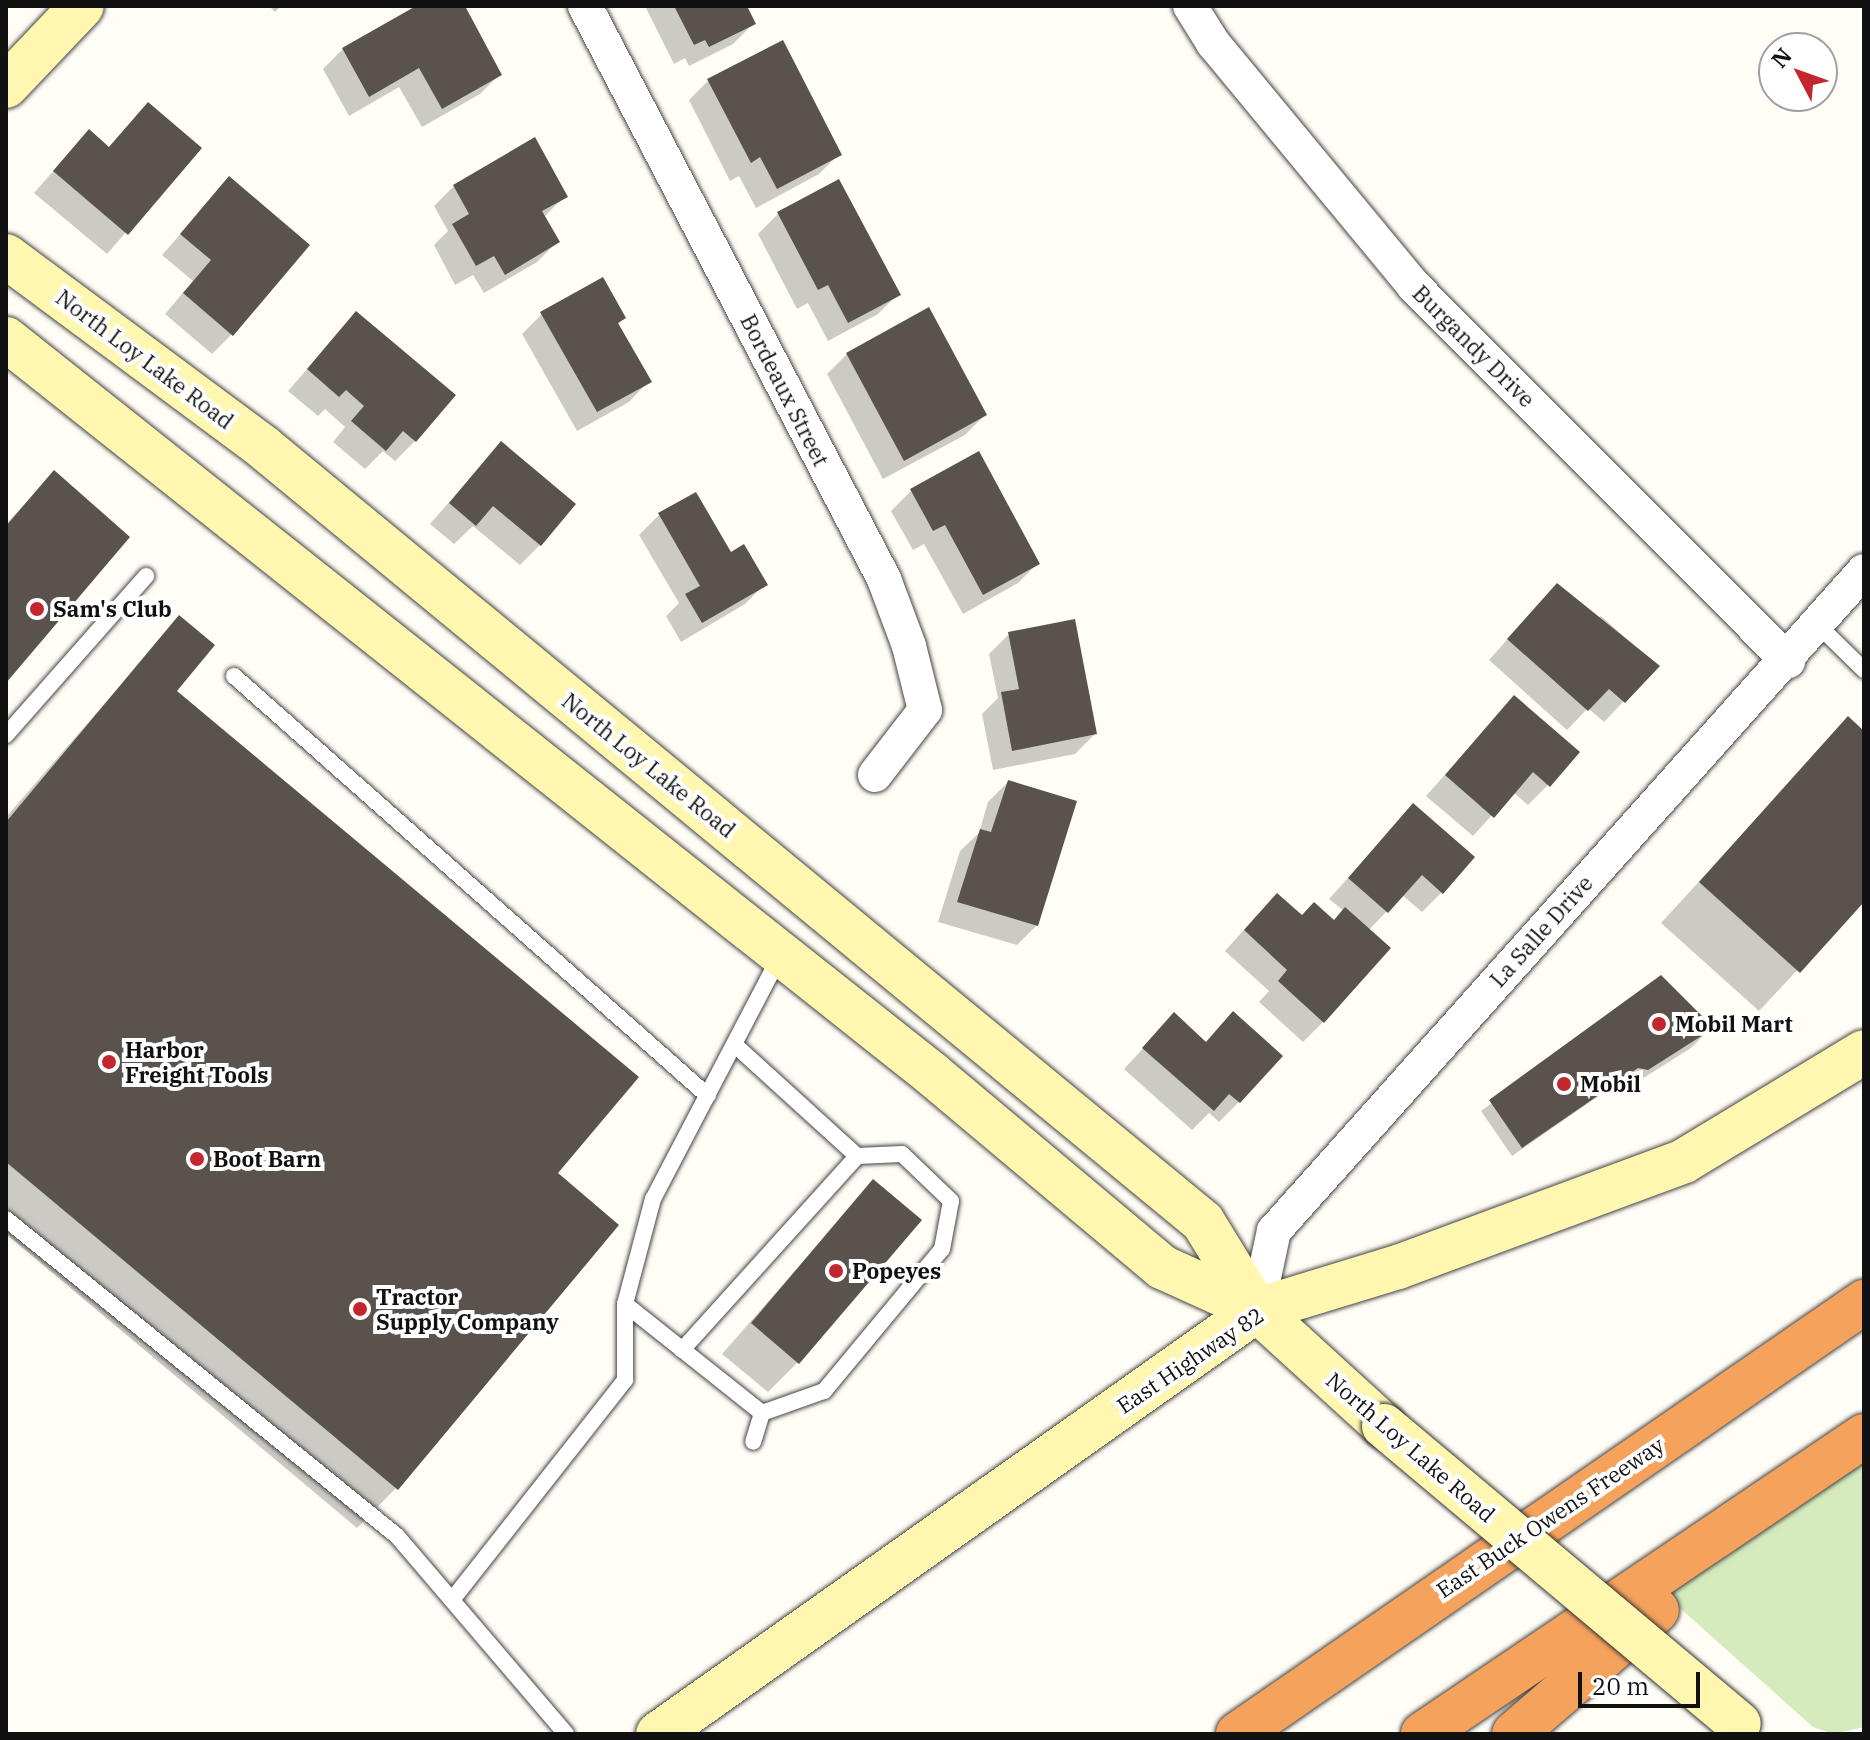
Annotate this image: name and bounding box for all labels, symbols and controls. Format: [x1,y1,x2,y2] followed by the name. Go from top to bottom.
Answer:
[1758,32,1838,112] north arrow
[1764,41,1798,73] text: N
[1408,280,1540,412] street label: Burgandy Drive
[51,284,239,434] street label: North Loy Lake Road
[735,310,835,470] street label: Bordeaux Street
[53,596,172,622] place label: Sam's Club
[28,600,46,618] marker: Sam's Club
[557,687,741,843] street label: North Loy Lake Road
[1484,870,1598,992] street label: La Salle Drive
[1675,1011,1793,1037] place label: Mobil Mart
[1650,1015,1668,1033] marker: Mobil Mart
[125,1036,268,1088] place label: Harbor Freight Tools
[100,1053,118,1071] marker: Harbor Freight Tools
[1580,1071,1641,1097] place label: Mobil
[1555,1075,1573,1093] marker: Mobil
[213,1146,321,1172] place label: Boot Barn
[188,1150,206,1168] marker: Boot Barn
[852,1258,941,1284] place label: Popeyes
[827,1262,845,1280] marker: Popeyes
[376,1283,559,1334] place label: Tractor Supply Company
[351,1300,369,1318] marker: Tractor Supply Company
[1112,1301,1268,1419] street label: East Highway 82
[1321,1366,1501,1528] street label: North Loy Lake Road
[1431,1431,1669,1603] street label: East Buck Owens Freeway
[1582,1656,1704,1706] scale bar
[1592,1670,1649,1702] text: 20 m

